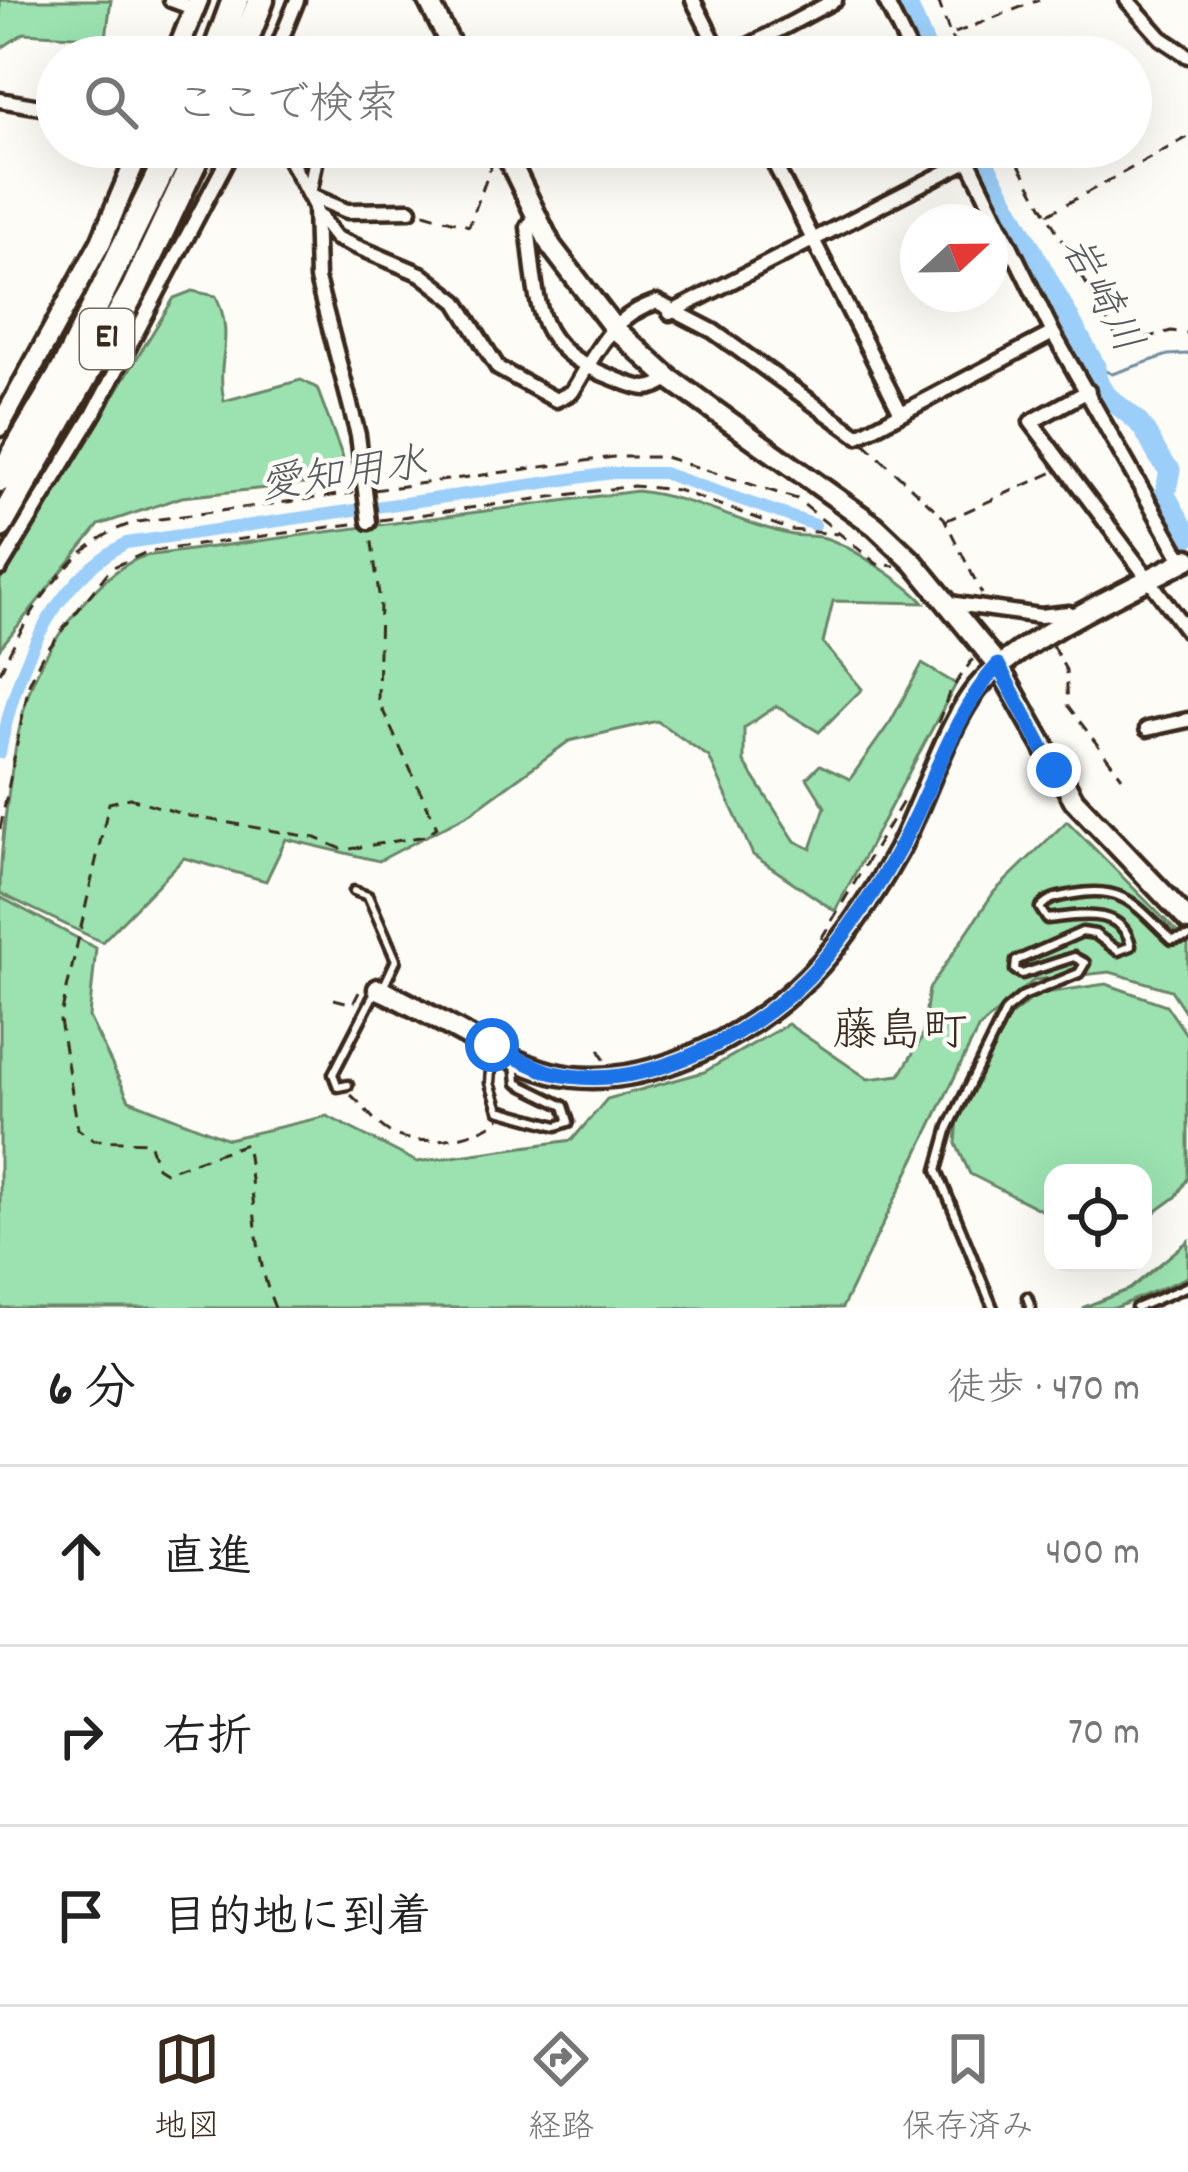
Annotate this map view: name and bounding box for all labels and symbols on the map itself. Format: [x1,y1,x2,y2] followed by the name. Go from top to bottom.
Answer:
[900,204,1008,312] north arrow
[1042,226,1154,366] water label: 岩崎川
[80,309,134,369] road number: E1
[257,437,431,519] water label: 愛知用水
[1027,743,1081,797] route end
[832,1003,968,1067] district label: 藤島町
[465,1018,519,1072] route start

